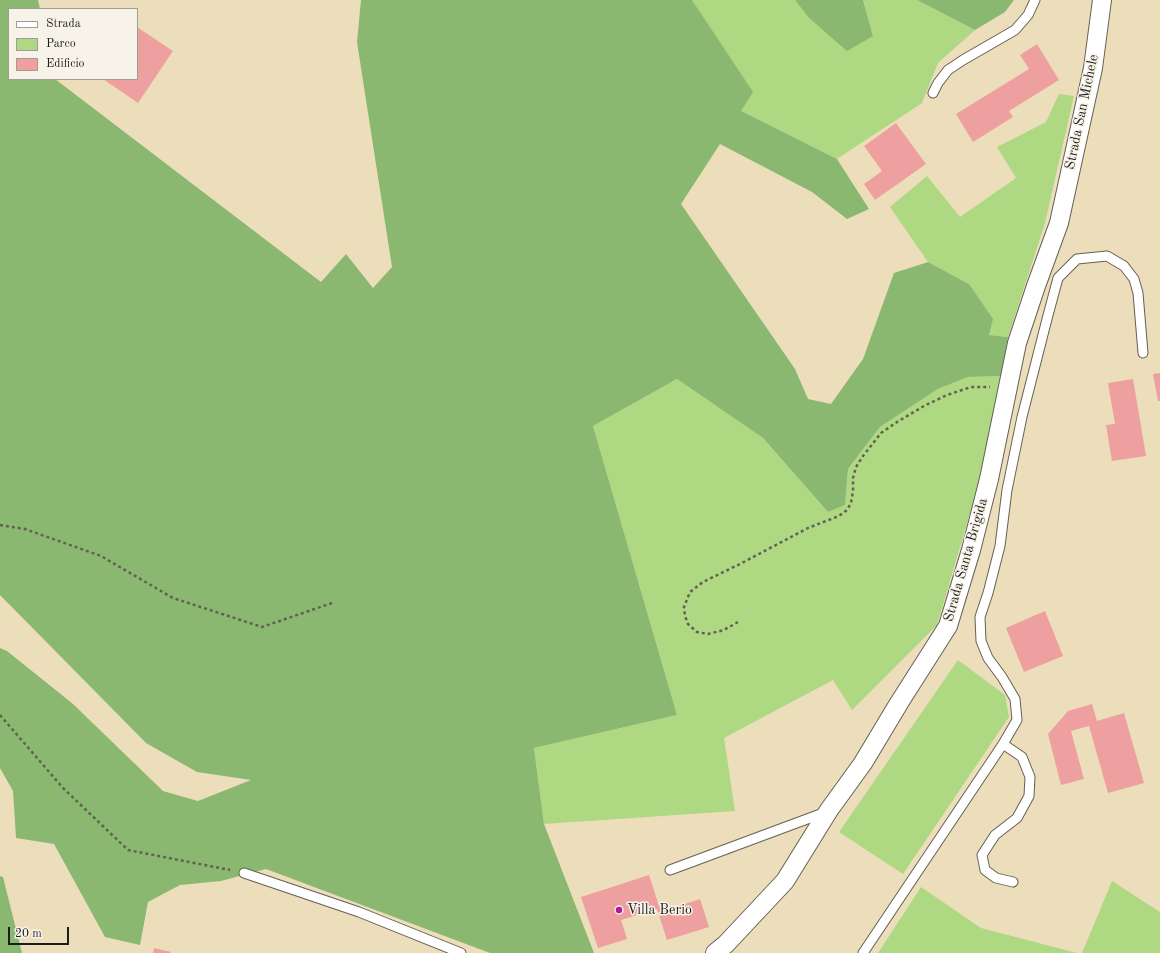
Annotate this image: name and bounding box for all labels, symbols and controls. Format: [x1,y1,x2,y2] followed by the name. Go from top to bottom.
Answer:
[8,8,138,80] legend
[46,18,81,30] text: Strada
[46,38,76,50] text: Parco
[1062,53,1102,171] street label: Strada San Michele
[46,58,85,70] text: Edificio
[940,496,992,624] street label: Strada Santa Brigida
[627,902,692,918] place label: Villa Berio
[614,905,624,915] marker: Villa Berio
[10,919,71,945] scale bar
[15,928,42,940] text: 20 m

